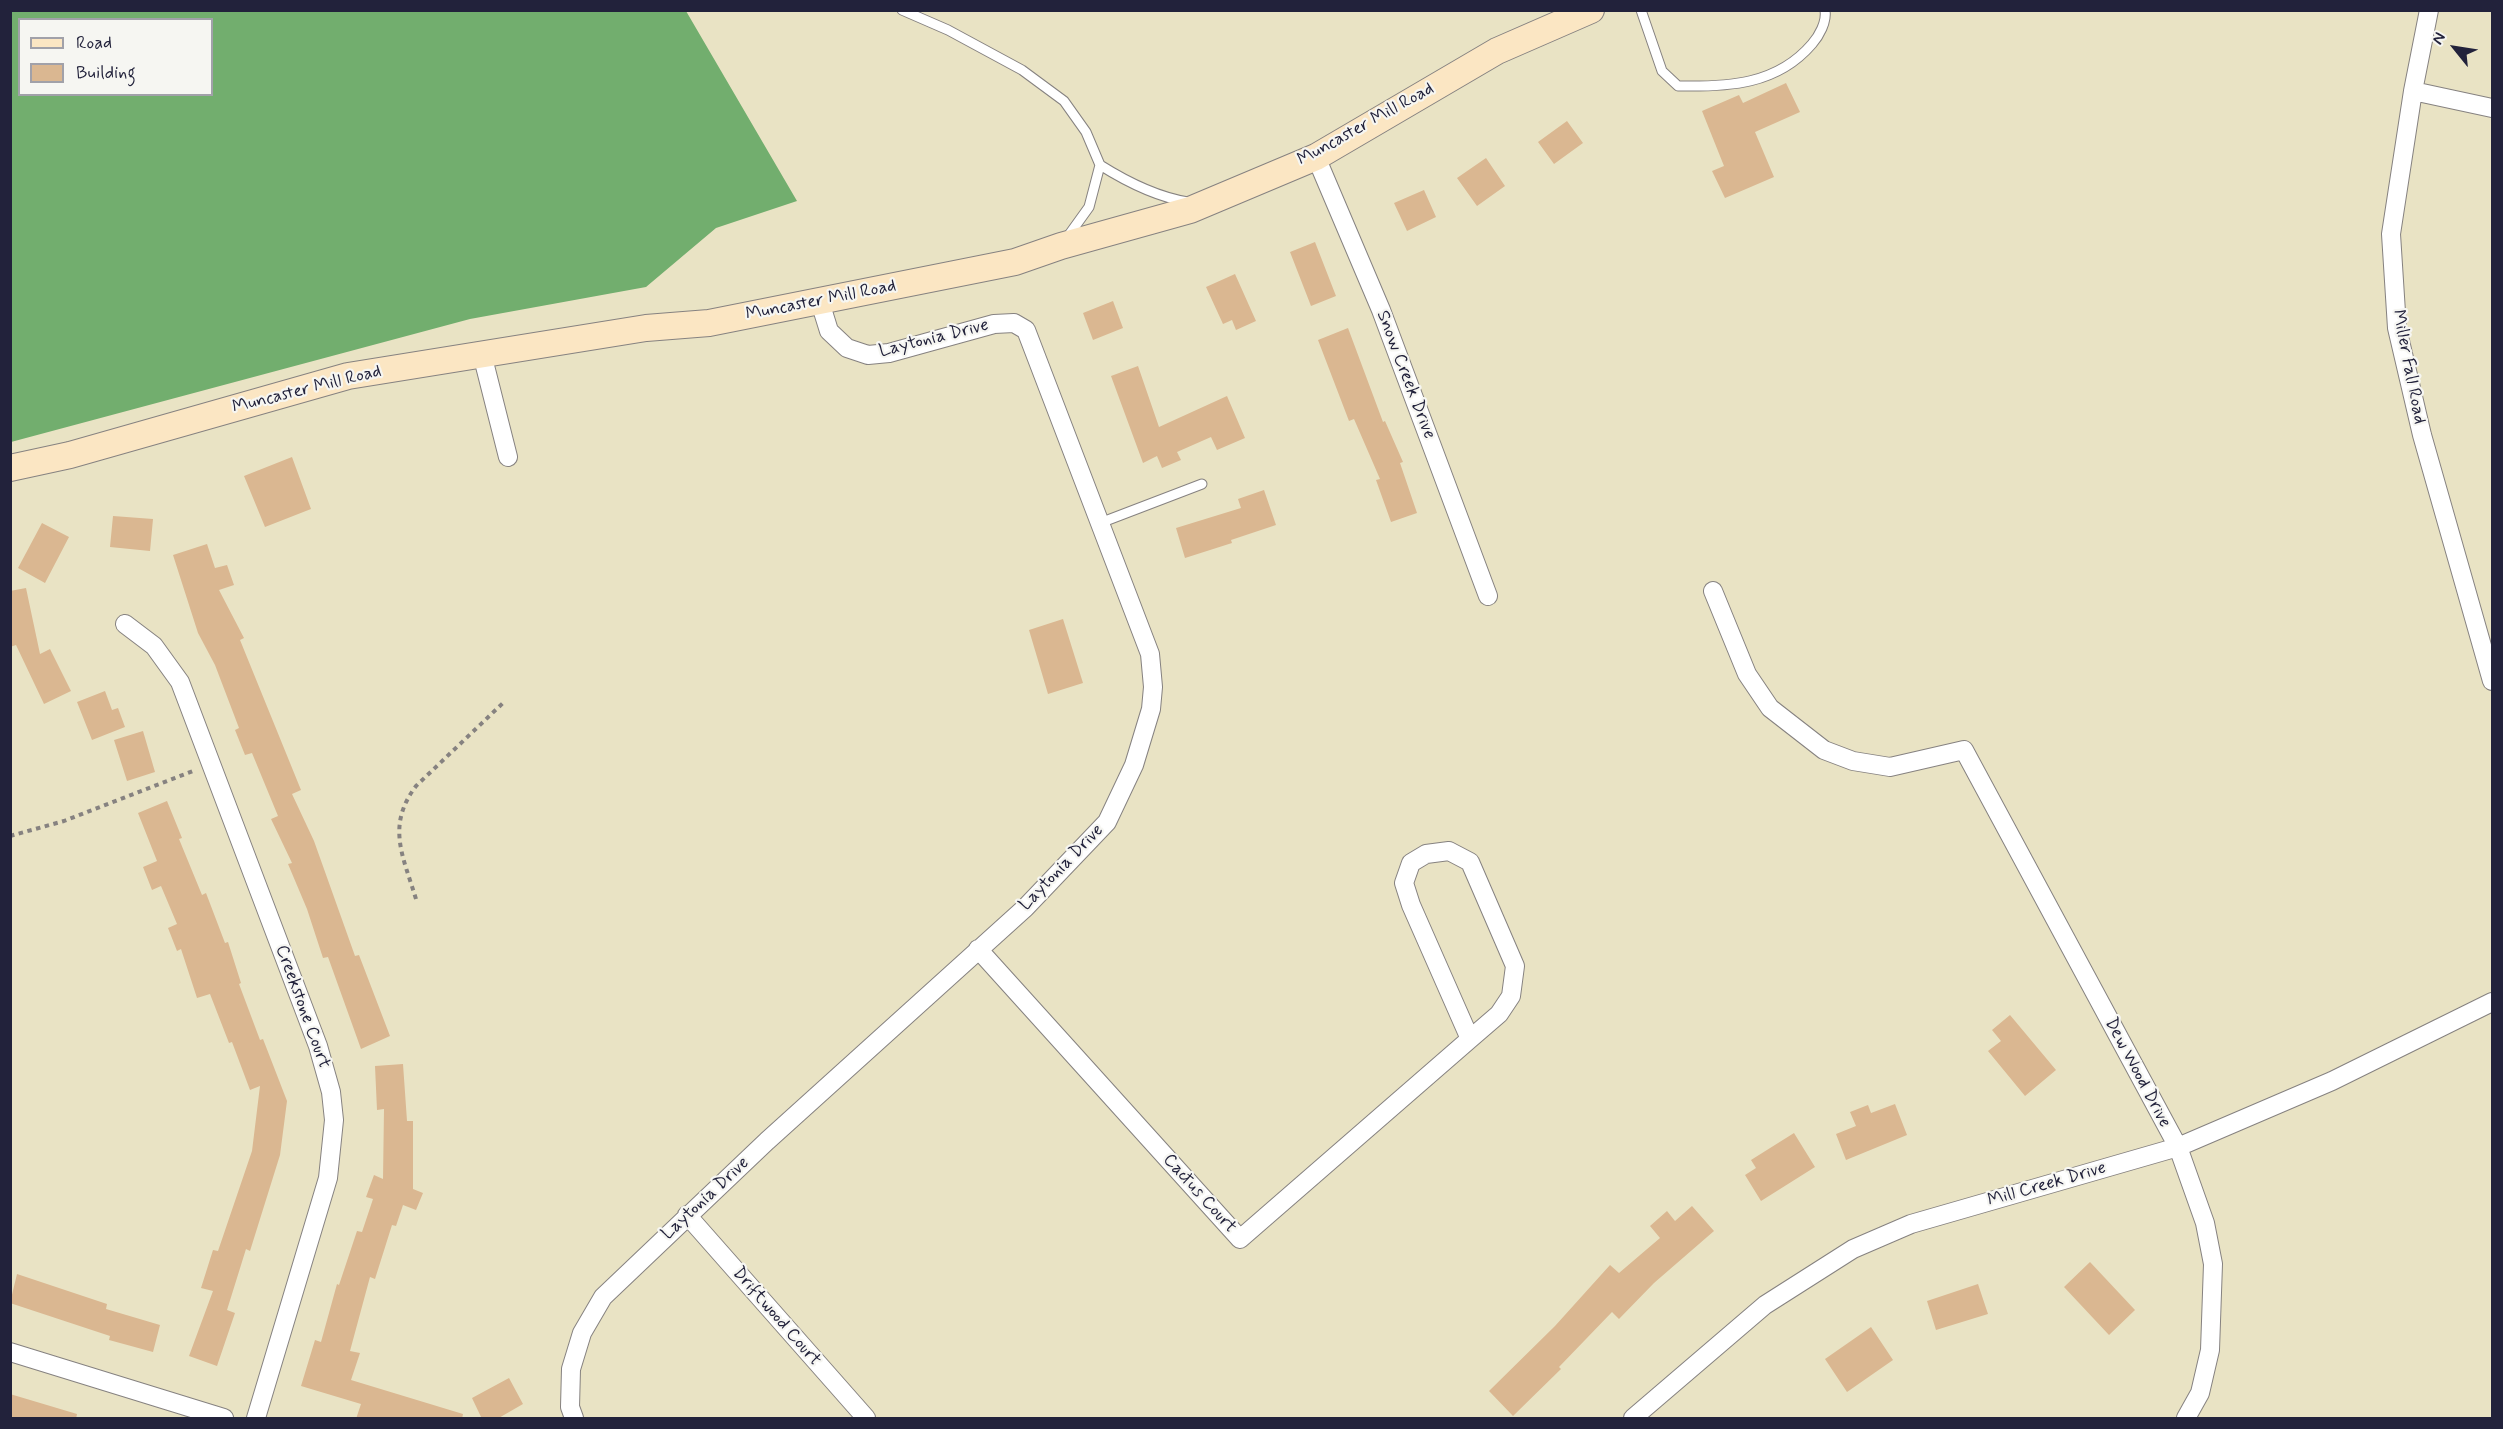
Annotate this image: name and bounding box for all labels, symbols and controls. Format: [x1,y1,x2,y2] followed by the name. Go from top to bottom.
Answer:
[18,18,213,96] legend
[2425,18,2485,78] north arrow
[2427,29,2451,49] text: N
[76,31,112,55] text: Road
[76,61,136,85] text: Building
[1294,79,1438,171] street label: Muncaster Mill Road
[744,276,898,326] street label: Muncaster Mill Road
[1371,308,1439,442] street label: Snow Creek Drive
[2386,308,2430,426] street label: Miller Fall Road
[877,315,991,363] street label: Laytonia Drive
[230,361,384,419] street label: Muncaster Mill Road
[1015,820,1109,916] street label: Laytonia Drive
[270,942,334,1072] street label: Creekstone Court
[2099,1014,2175,1132] street label: Dew Wood Drive
[1158,1150,1240,1238] street label: Cactus Court
[658,1153,754,1245] street label: Laytonia Drive
[1985,1158,2109,1212] street label: Mill Creek Drive
[727,1263,825,1371] street label: Driftwood Court

